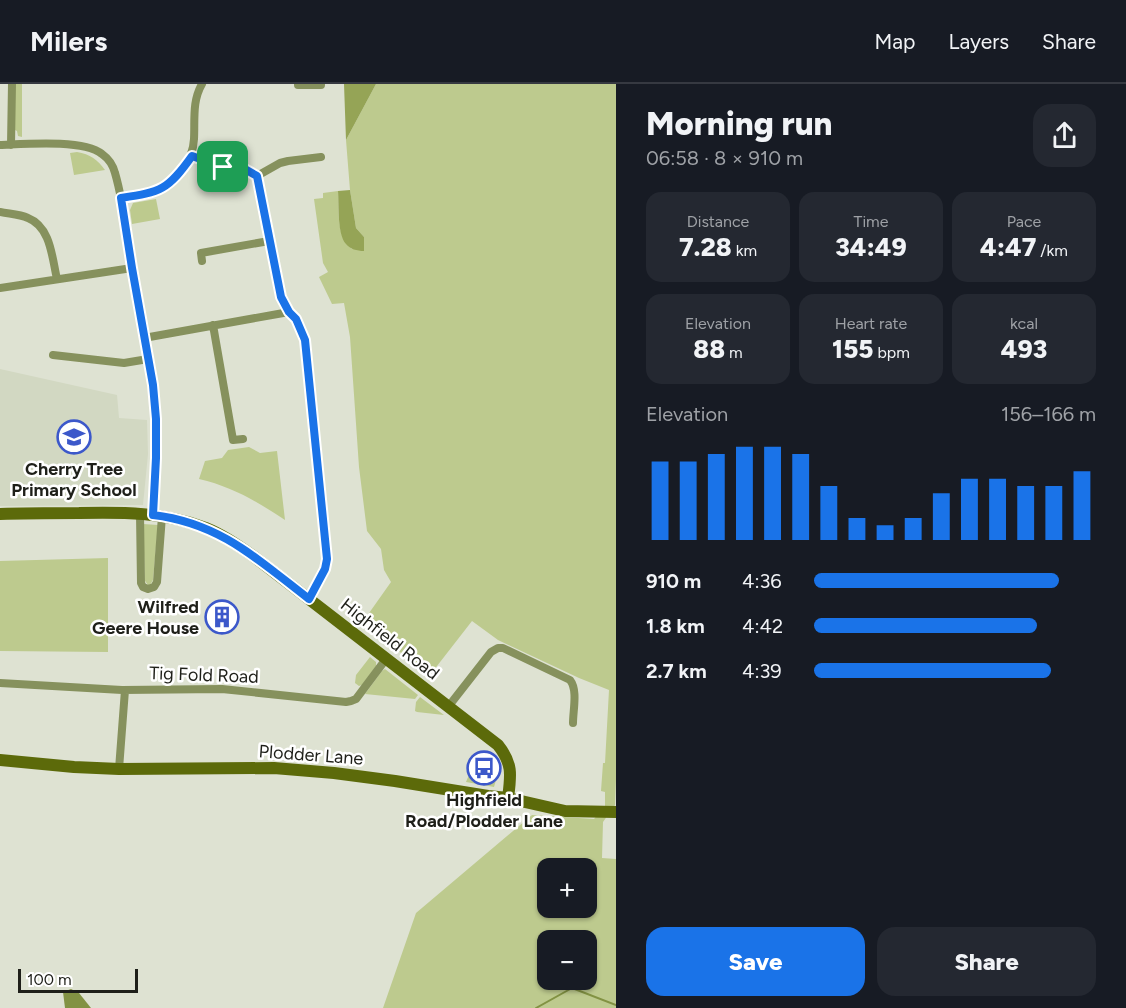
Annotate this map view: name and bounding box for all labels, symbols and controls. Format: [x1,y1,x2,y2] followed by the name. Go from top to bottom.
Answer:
[30,24,107,58] text: Milers
[875,29,915,54] text: Map
[948,29,1009,54] text: Layers
[1042,29,1096,54] text: Share
[646,104,832,143] text: Morning run
[1033,104,1096,167] button: share
[197,141,248,192] pin
[646,146,803,170] text: 06:58 · 8 × 910 m
[206,150,239,183] icon: arrive
[687,212,749,231] text: Distance
[854,212,888,231] text: Time
[1007,212,1041,231] text: Pace
[679,231,732,263] text: 7.28
[835,231,907,263] text: 34:49
[980,231,1036,263] text: 4:47
[732,241,757,260] text: km
[1036,241,1068,260] text: /km
[685,314,751,333] text: Elevation
[835,314,907,333] text: Heart rate
[1010,314,1038,333] text: kcal
[693,333,725,365] text: 88
[832,333,874,365] text: 155
[1001,333,1047,365] text: 493
[725,343,743,362] text: m
[874,343,910,362] text: bpm
[646,402,728,426] text: Elevation
[1001,402,1096,426] text: 156–166 m
[56,419,92,455] school or university icon: Cherry Tree Primary School
[11,458,137,501] place label: Cherry Tree Primary School
[646,569,701,593] text: 910 m
[742,569,782,593] text: 4:36
[336,594,444,684] street label: Highfield Road
[92,596,199,639] place label: Wilfred Geere House
[204,599,240,635] building icon: Wilfred Geere House
[646,614,705,638] text: 1.8 km
[742,614,783,638] text: 4:42
[646,659,707,683] text: 2.7 km
[742,659,782,683] text: 4:39
[149,662,259,688] street label: Tig Fold Road
[258,740,364,770] street label: Plodder Lane
[466,750,502,786] bus stop icon: Highfield Road/Plodder Lane
[405,789,563,832] place label: Highfield Road/Plodder Lane
[537,858,597,990] map controls
[537,858,597,918] button: +
[646,927,865,996] button: Save
[877,927,1096,996] button: Share
[537,930,597,990] button: −
[18,966,138,994] scale bar
[27,970,72,989] text: 100 m

